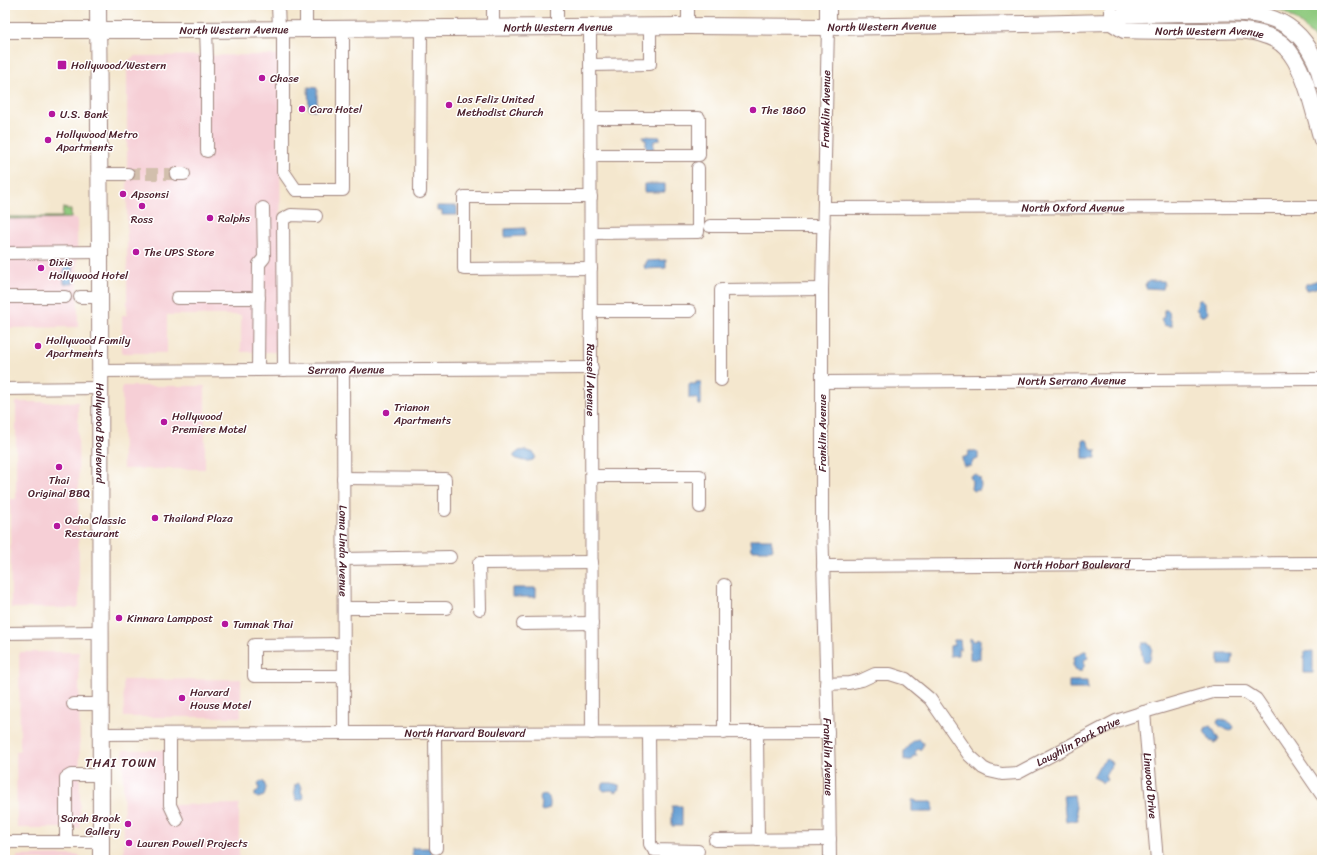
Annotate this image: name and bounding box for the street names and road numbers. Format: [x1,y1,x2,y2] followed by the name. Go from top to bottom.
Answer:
[827,16,937,37] street label: North Western Avenue
[503,17,613,37] street label: North Western Avenue
[179,20,289,40] street label: North Western Avenue
[1155,21,1267,44] street label: North Western Avenue
[816,70,836,148] street label: Franklin Avenue
[1021,198,1125,217] street label: North Oxford Avenue
[581,344,601,417] street label: Russell Avenue
[308,360,385,379] street label: Serrano Avenue
[1018,371,1127,390] street label: North Serrano Avenue
[91,383,110,484] street label: Hollywood Boulevard
[813,394,832,472] street label: Franklin Avenue
[334,505,353,597] street label: Loma Linda Avenue
[1014,555,1131,574] street label: North Hobart Boulevard
[1032,711,1123,771] street label: Laughlin Park Drive
[818,718,839,796] street label: Franklin Avenue
[405,723,527,742] street label: North Harvard Boulevard
[1138,752,1163,820] street label: Linwood Drive

